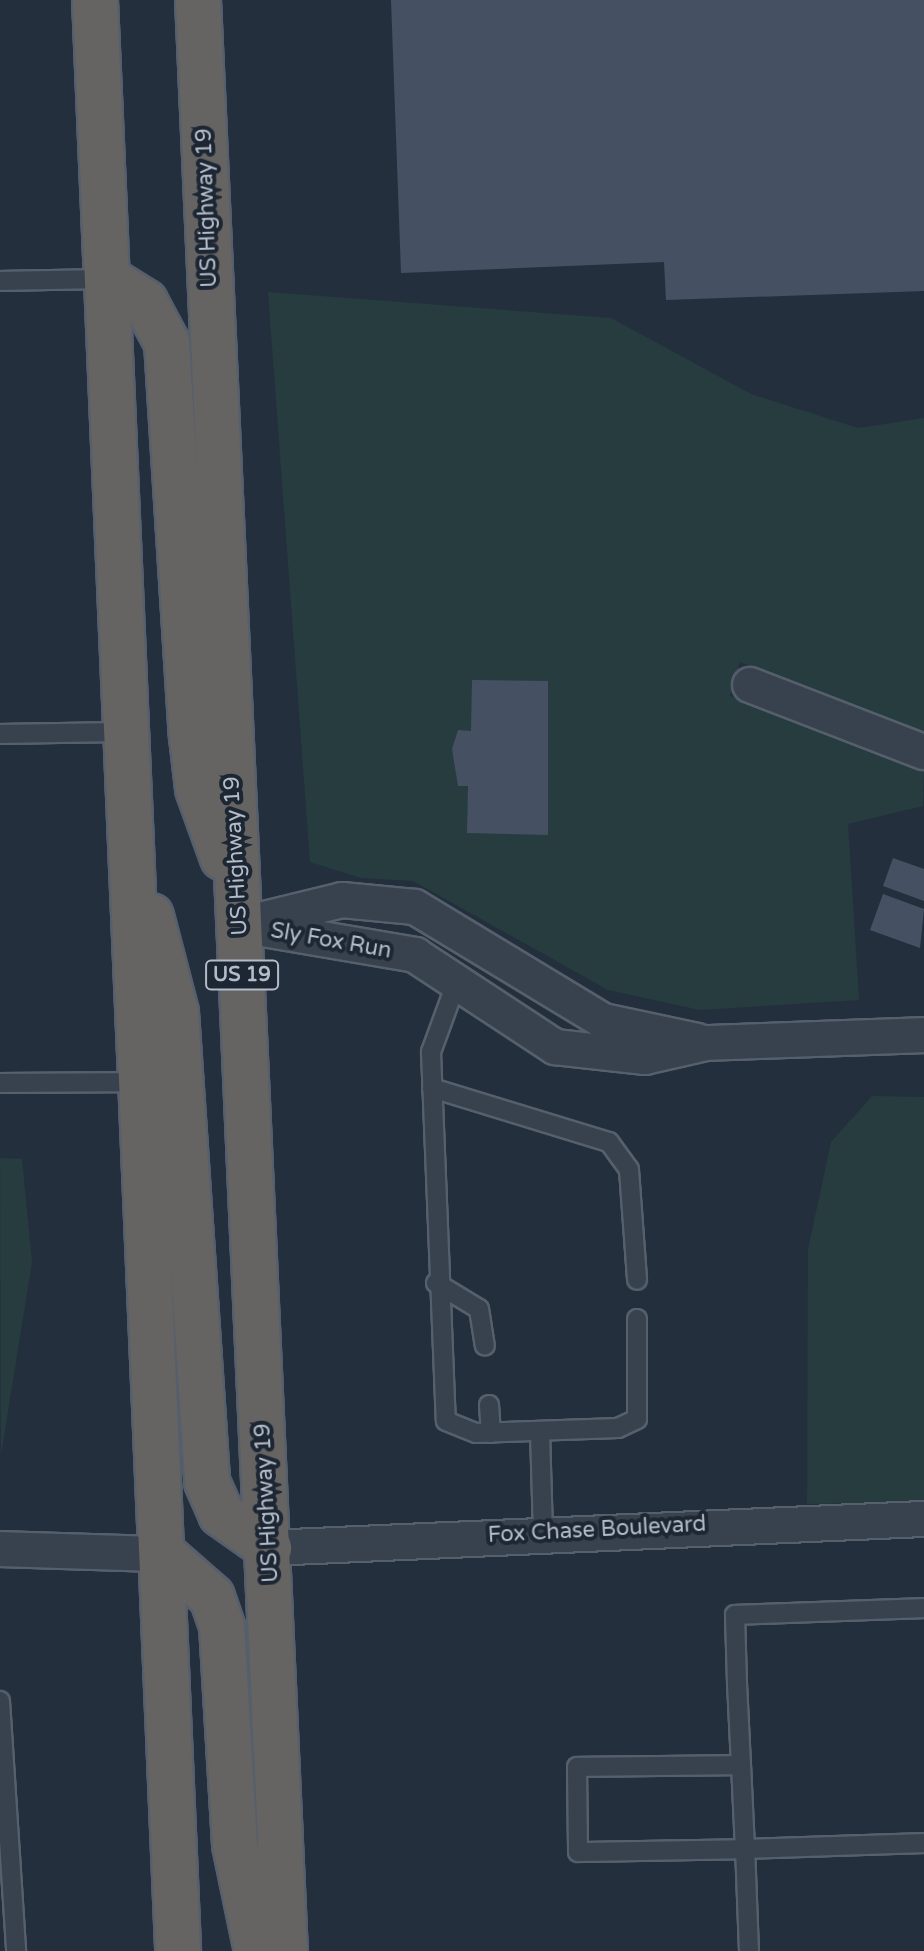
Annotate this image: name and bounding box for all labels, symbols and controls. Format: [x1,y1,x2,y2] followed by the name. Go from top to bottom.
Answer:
[191,128,223,288] street label: US Highway 19
[219,776,253,936] street label: US Highway 19
[269,917,393,965] street label: Sly Fox Run
[204,959,280,991] road number: US 19
[250,1423,284,1583] street label: US Highway 19
[487,1511,707,1549] street label: Fox Chase Boulevard

